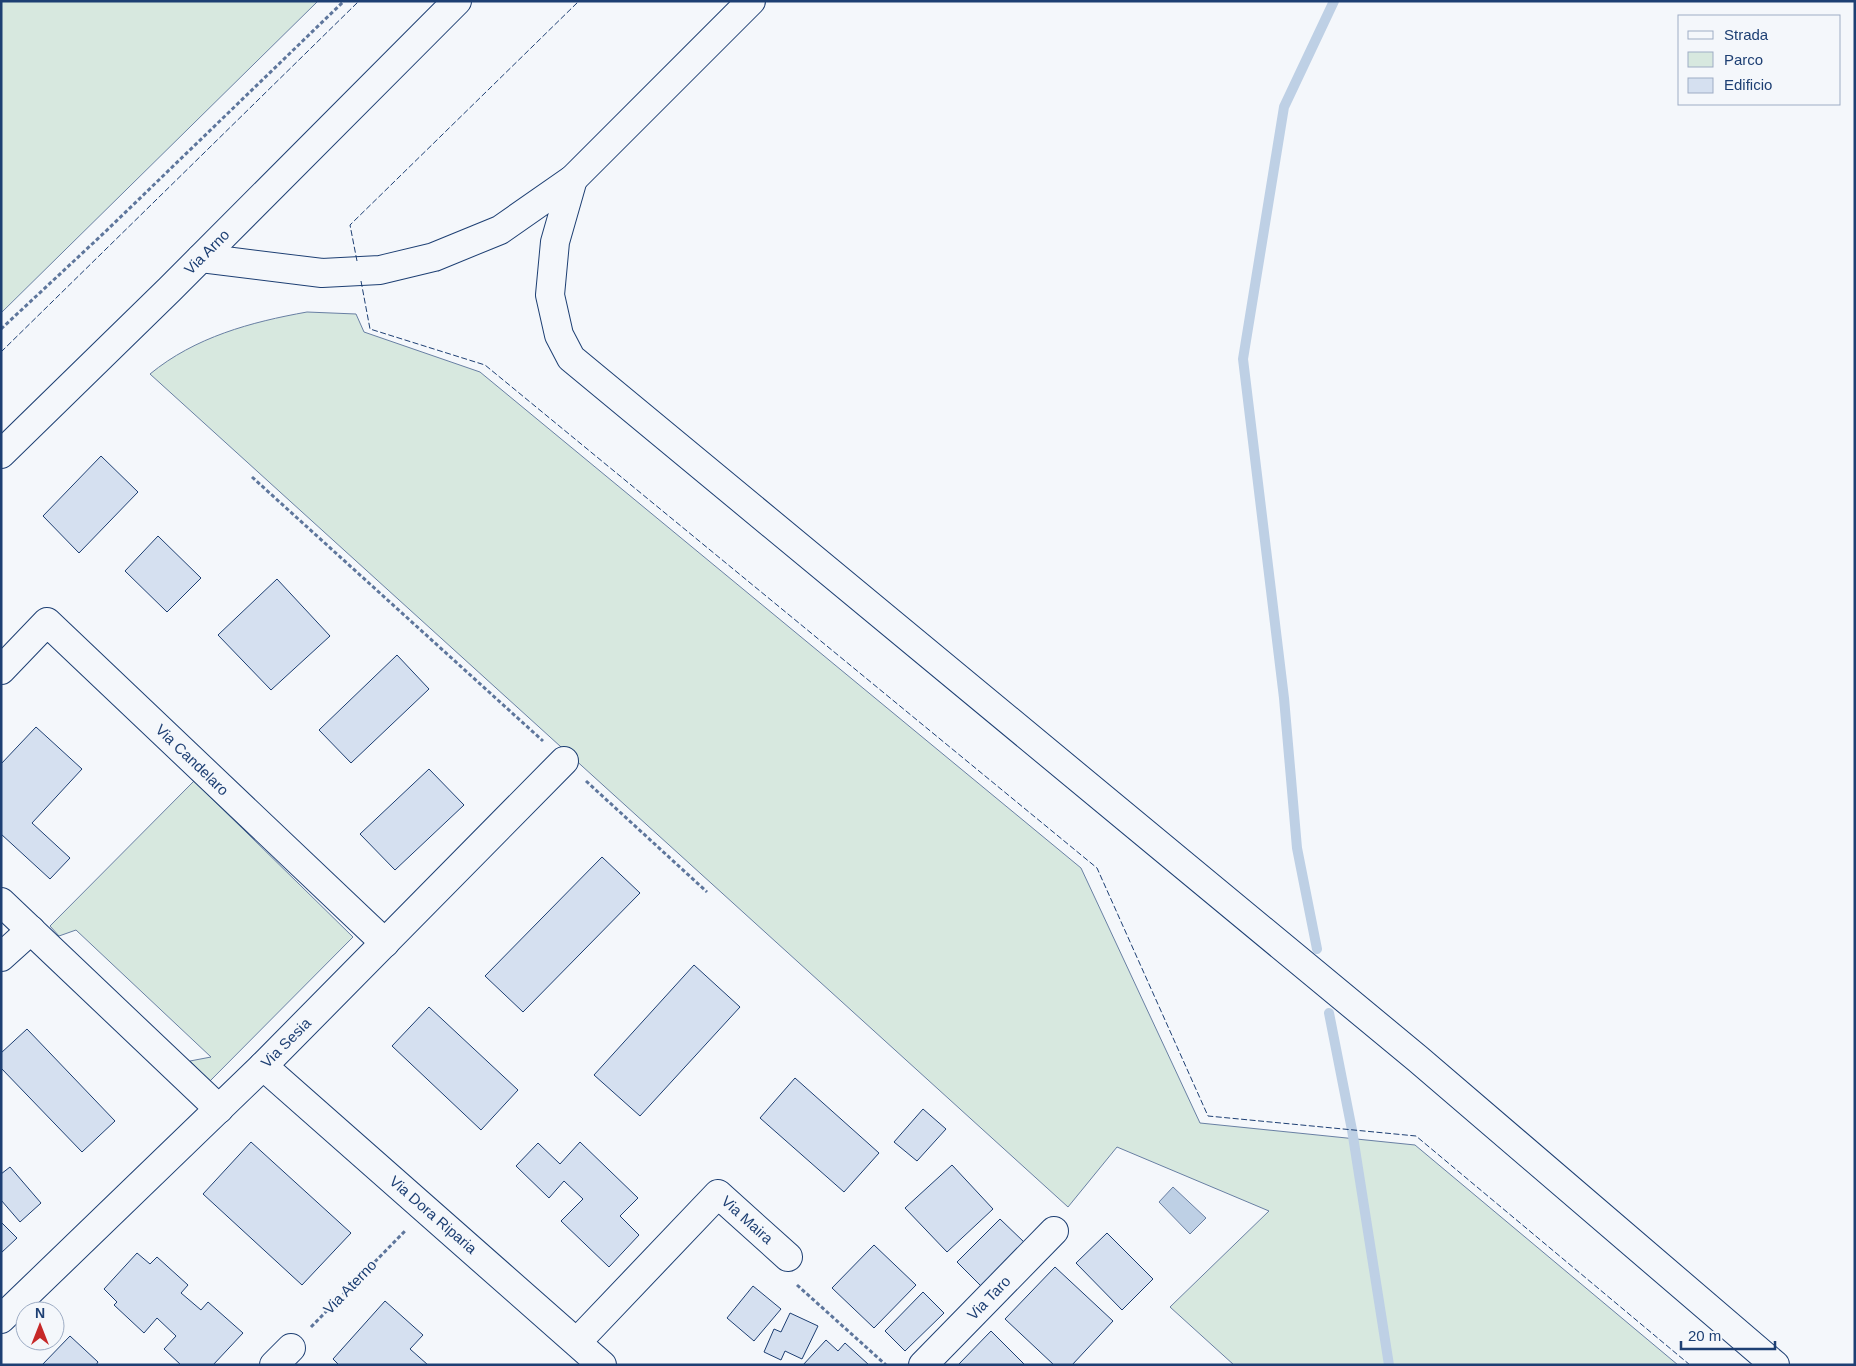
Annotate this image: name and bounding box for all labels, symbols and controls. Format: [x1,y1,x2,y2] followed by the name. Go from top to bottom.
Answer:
[1678,15,1841,105] legend
[1724,26,1769,43] text: Strada
[1724,51,1763,68] text: Parco
[1724,76,1772,93] text: Edificio
[181,226,233,278] street label: Via Arno
[152,721,232,799] street label: Via Candelaro
[257,1014,314,1071] street label: Via Sesia
[386,1172,481,1257] street label: Via Dora Riparia
[718,1192,777,1247] street label: Via Maira
[320,1256,380,1317] street label: Via Aterno
[964,1272,1014,1323] street label: Via Taro
[15,1301,65,1351] north arrow
[35,1305,45,1321] text: N
[1681,1318,1775,1350] scale bar
[1688,1327,1721,1344] text: 20 m

